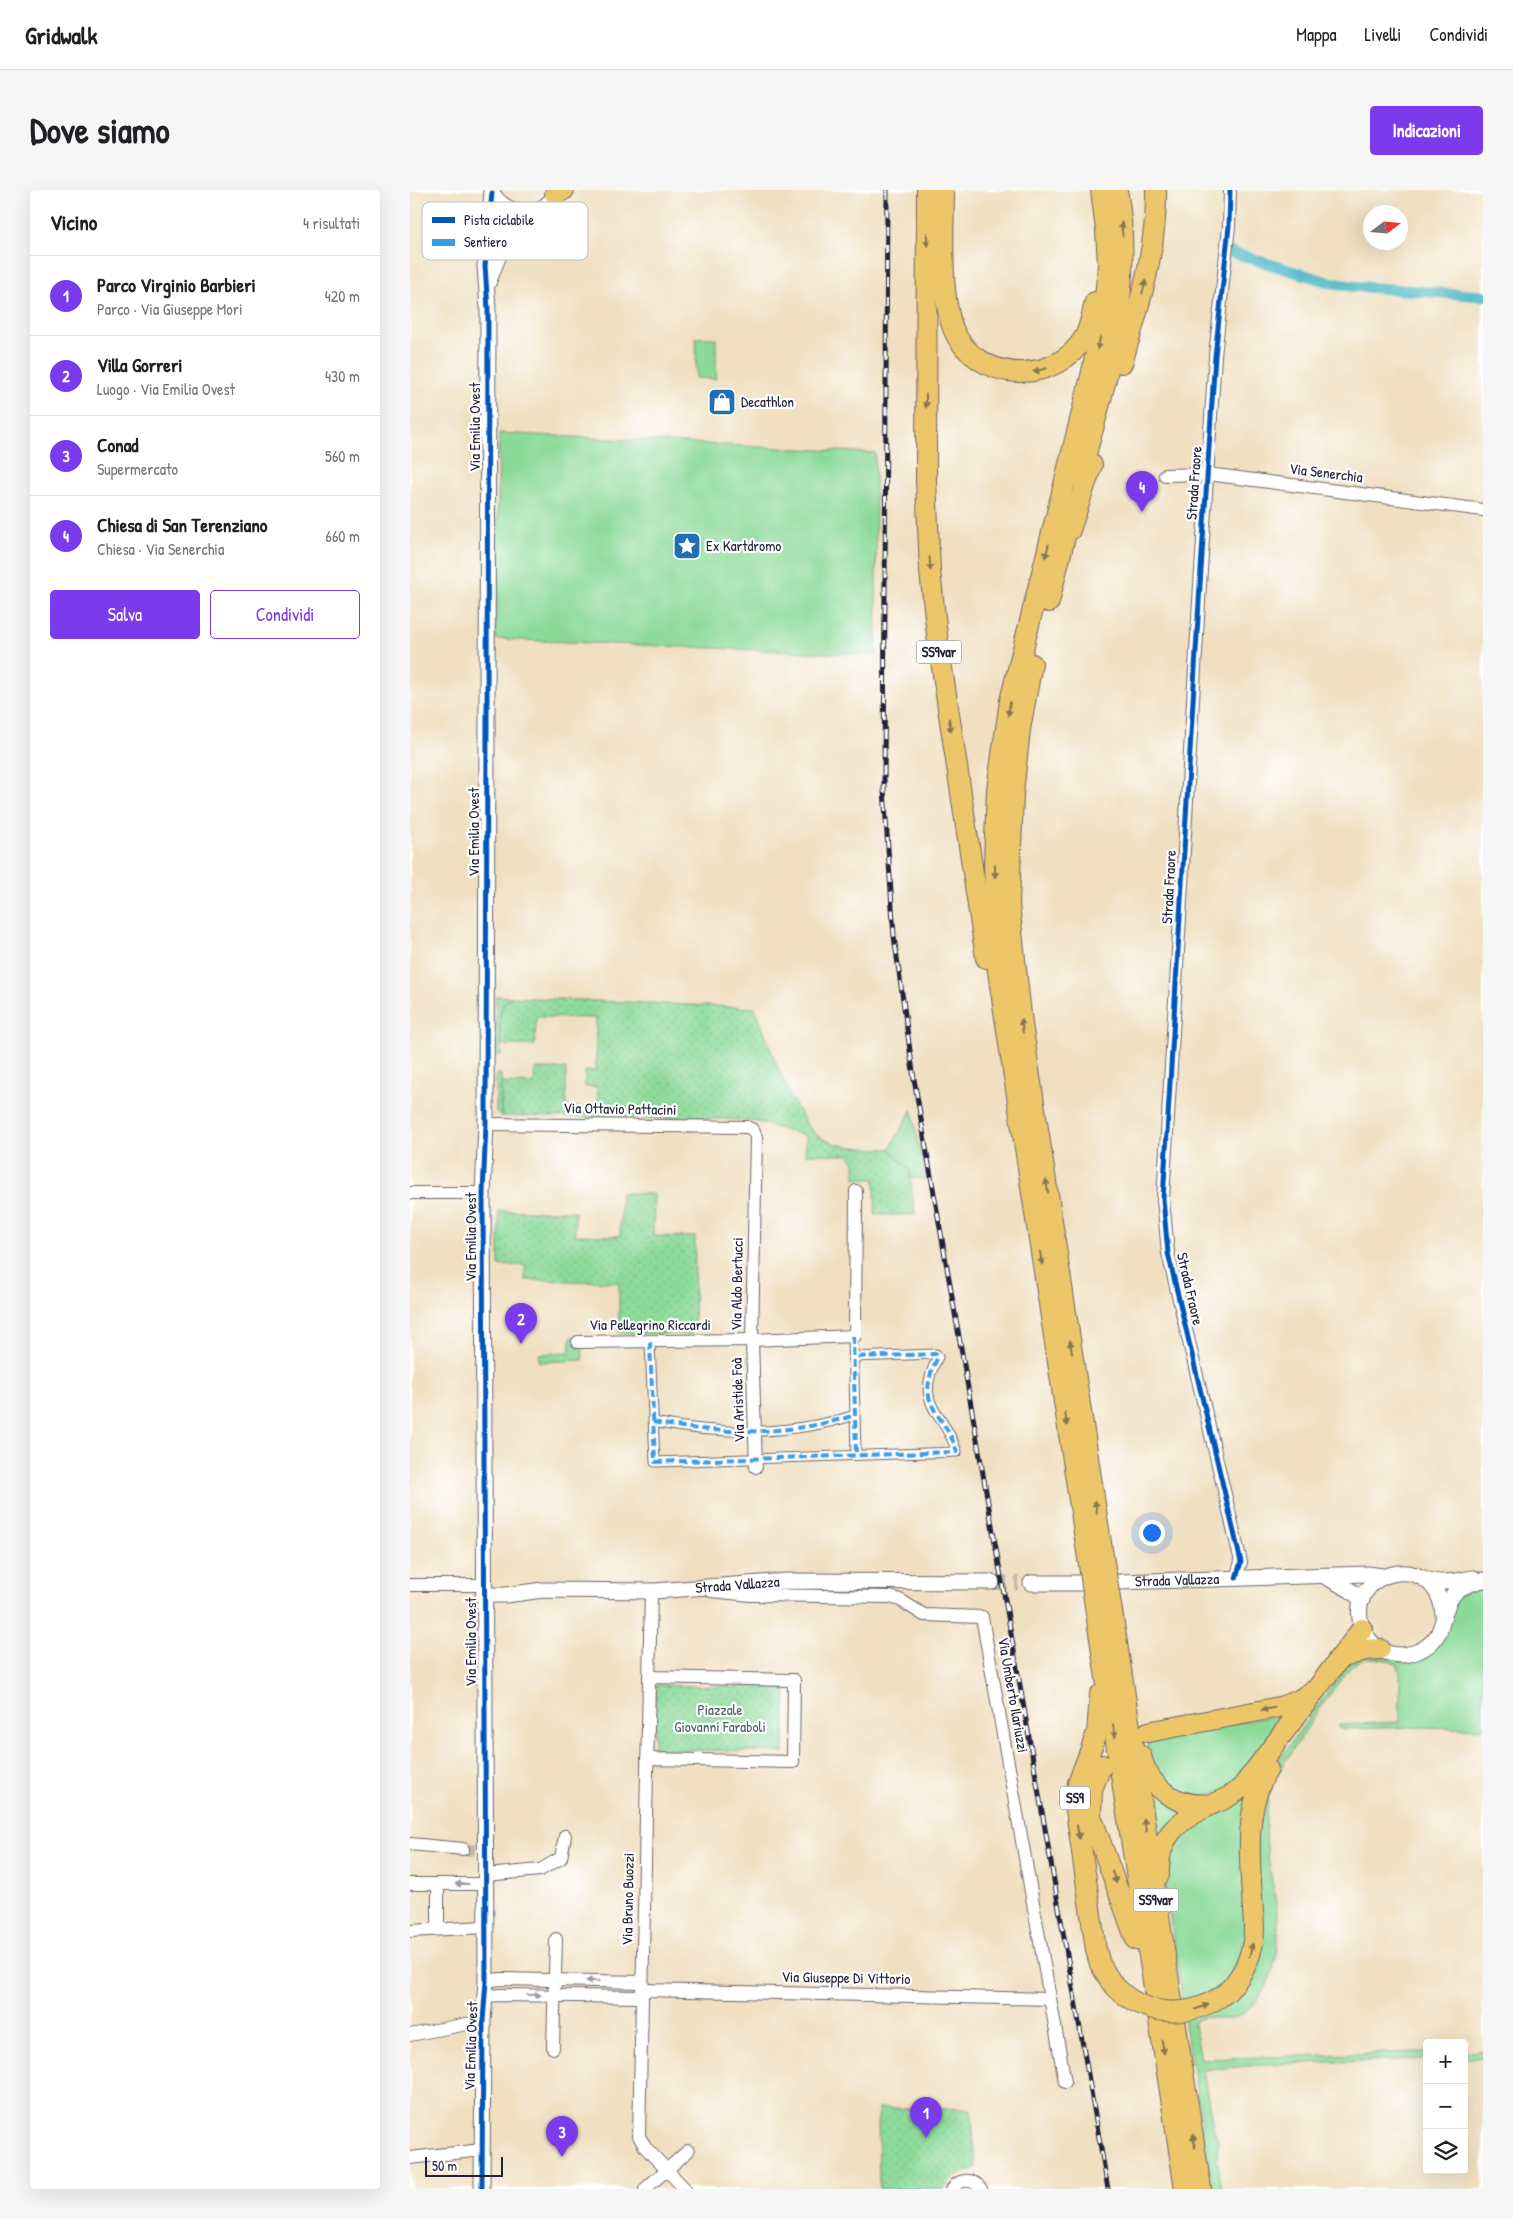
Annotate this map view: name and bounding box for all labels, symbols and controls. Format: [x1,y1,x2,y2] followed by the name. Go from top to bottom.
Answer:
[25,19,97,51] text: Gridwalk
[1296,22,1337,47] text: Mappa
[1365,22,1401,47] text: Livelli
[1429,22,1488,47] text: Condividi
[1370,106,1483,155] button: Indicazioni
[30,107,170,154] text: Dove siamo
[422,202,588,260] legend
[1363,205,1408,250] north arrow
[50,208,97,237] text: Vicino
[464,210,535,229] text: Pista ciclabile
[303,212,360,234] text: 4 risultati
[1118,221,1126,237] one-way arrow
[923,231,931,247] one-way arrow
[464,232,507,251] text: Sentiero
[97,272,256,298] text: Parco Virginio Barbieri
[1140,280,1148,295] one-way arrow
[63,285,69,307] text: 1
[325,285,360,307] text: 420 m
[97,298,243,320] text: Parco · Via Giuseppe Mori
[1095,335,1103,350] one-way arrow
[97,352,182,378] text: Villa Gorreri
[62,365,70,387] text: 2
[325,365,360,387] text: 430 m
[1032,366,1047,374] one-way arrow
[97,378,235,400] text: Luogo · Via Emilia Ovest
[464,382,485,472] street label: Via Emilia Ovest
[707,387,737,417] shop icon: Decathlon
[741,391,794,412] place label: Decathlon
[922,393,930,409] one-way arrow
[97,432,139,458] text: Conad
[62,445,70,467] text: 3
[325,445,360,467] text: 560 m
[1180,445,1207,521] street label: Strada Fraore
[97,458,178,480] text: Supermercato
[1288,458,1364,487] street label: Via Senerchia
[1126,471,1158,512] pin: 4
[97,512,268,538] text: Chiesa di San Terenziano
[63,525,69,547] text: 4
[326,525,360,547] text: 660 m
[672,531,702,561] place icon: Ex Kartdromo
[706,535,781,556] place label: Ex Kartdromo
[97,538,224,560] text: Chiesa · Via Senerchia
[1043,544,1051,559] one-way arrow
[926,556,934,572] one-way arrow
[50,590,200,639] button: Salva
[210,590,360,639] button: Condividi
[916,641,962,664] road number: SS9var
[1004,702,1012,718] one-way arrow
[946,717,954,733] one-way arrow
[463,787,484,877] street label: Via Emilia Ovest
[1156,849,1181,924] street label: Strada Fraore
[991,863,999,879] one-way arrow
[1018,1017,1026,1033] one-way arrow
[563,1097,677,1120] street label: Via Ottavio Pattacini
[1042,1178,1050,1194] one-way arrow
[460,1192,481,1282] street label: Via Emilia Ovest
[725,1237,748,1331] street label: Via Aldo Bertucci
[1172,1250,1209,1327] street label: Strada Fraore
[1038,1251,1046,1267] one-way arrow
[505,1303,537,1344] pin: 2
[589,1314,711,1335] street label: Via Pellegrino Riccardi
[1067,1338,1075,1354] one-way arrow
[726,1357,749,1443] street label: Via Aristide Foà
[1063,1411,1071,1427] one-way arrow
[1092,1499,1100,1515] one-way arrow
[1139,1520,1165,1546] your location
[1134,1568,1220,1591] street label: Strada Vallazza
[695,1571,780,1598] street label: Strada Vallazza
[460,1597,481,1687] street label: Via Emilia Ovest
[993,1636,1034,1754] street label: Via Umberto Ilariuzzi
[674,1699,766,1737] park label: Piazzale Giovanni Faraboli
[1260,1706,1276,1714] one-way arrow
[1111,1723,1119,1739] one-way arrow
[1060,1786,1090,1810] road number: SS9
[1140,1816,1148,1832] one-way arrow
[1074,1825,1082,1841] one-way arrow
[616,1852,639,1945] street label: Via Bruno Buozzi
[1111,1870,1118,1885] one-way arrow
[454,1880,470,1888] one-way arrow
[1134,1888,1178,1912] road number: SS9var
[1248,1942,1256,1957] one-way arrow
[781,1966,911,1989] street label: Via Giuseppe Di Vittorio
[585,1977,601,1985] one-way arrow
[526,1992,542,2000] one-way arrow
[458,2000,483,2091] street label: Via Emilia Ovest
[1195,2002,1210,2010] one-way arrow
[1159,2039,1167,2055] one-way arrow
[1423,2039,1468,2174] map controls
[1423,2039,1468,2084] button: +
[1423,2084,1468,2129] button: −
[910,2097,942,2138] pin: 1
[546,2116,578,2157] pin: 3
[1423,2129,1468,2174] button: layers
[1189,2132,1197,2148] one-way arrow
[425,2154,502,2177] scale bar
[432,2156,457,2175] text: 50 m

